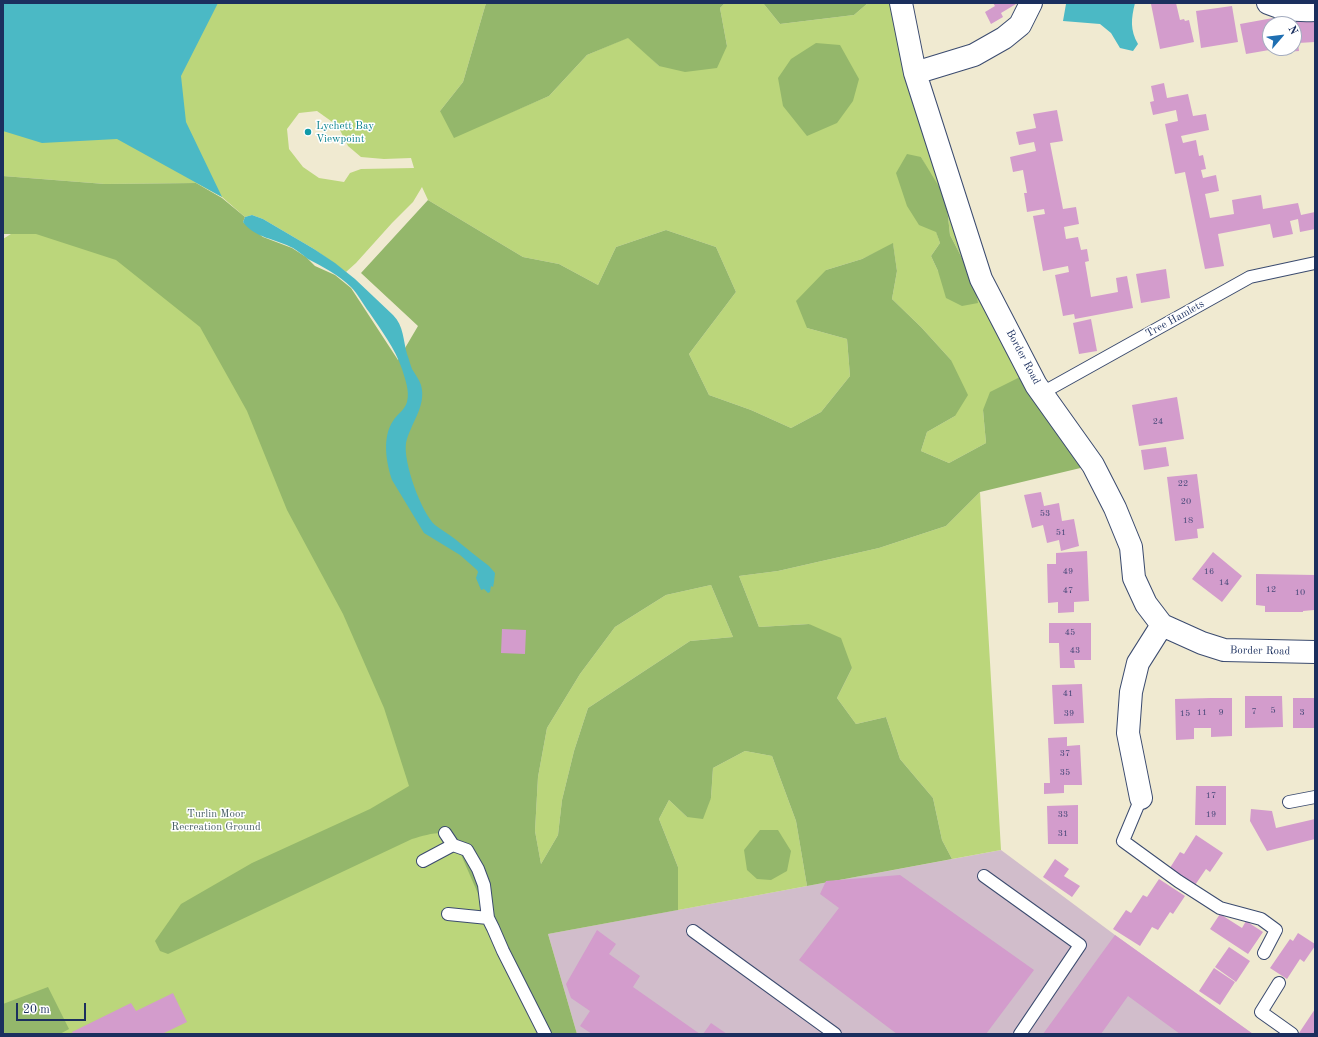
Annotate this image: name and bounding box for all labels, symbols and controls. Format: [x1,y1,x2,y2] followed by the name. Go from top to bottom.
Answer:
[1262,16,1302,56] north arrow
[1285,24,1299,37] text: N
[316,119,374,145] place label: Lychett Bay Viewpoint
[303,127,313,137] marker: Lychett Bay Viewpoint
[1143,297,1207,341] street label: Tree Hamlets
[1003,327,1043,387] street label: Border Road
[1153,417,1163,427] house number: 24
[1178,479,1188,489] house number: 22
[1181,497,1191,507] house number: 20
[1040,509,1050,519] house number: 53
[1183,516,1193,526] house number: 18
[1056,528,1066,538] house number: 51
[1063,567,1073,577] house number: 49
[1204,567,1214,577] house number: 16
[1219,578,1229,588] house number: 14
[1266,585,1276,595] house number: 12
[1063,586,1073,596] house number: 47
[1295,588,1305,598] house number: 10
[1065,628,1075,638] house number: 45
[1230,644,1290,658] street label: Border Road
[1070,646,1080,656] house number: 43
[1063,689,1073,699] house number: 41
[1270,706,1276,716] house number: 5
[1251,707,1257,717] house number: 7
[1197,708,1207,718] house number: 11
[1218,708,1224,718] house number: 9
[1299,708,1305,718] house number: 3
[1064,709,1074,719] house number: 39
[1180,709,1190,719] house number: 15
[1060,749,1070,759] house number: 37
[1060,768,1070,778] house number: 35
[1206,791,1216,801] house number: 17
[171,807,261,833] park label: Turlin Moor Recreation Ground
[1058,810,1068,820] house number: 33
[1206,810,1216,820] house number: 19
[1058,829,1068,839] house number: 31
[18,995,88,1021] scale bar
[23,1004,50,1016] text: 20 m

